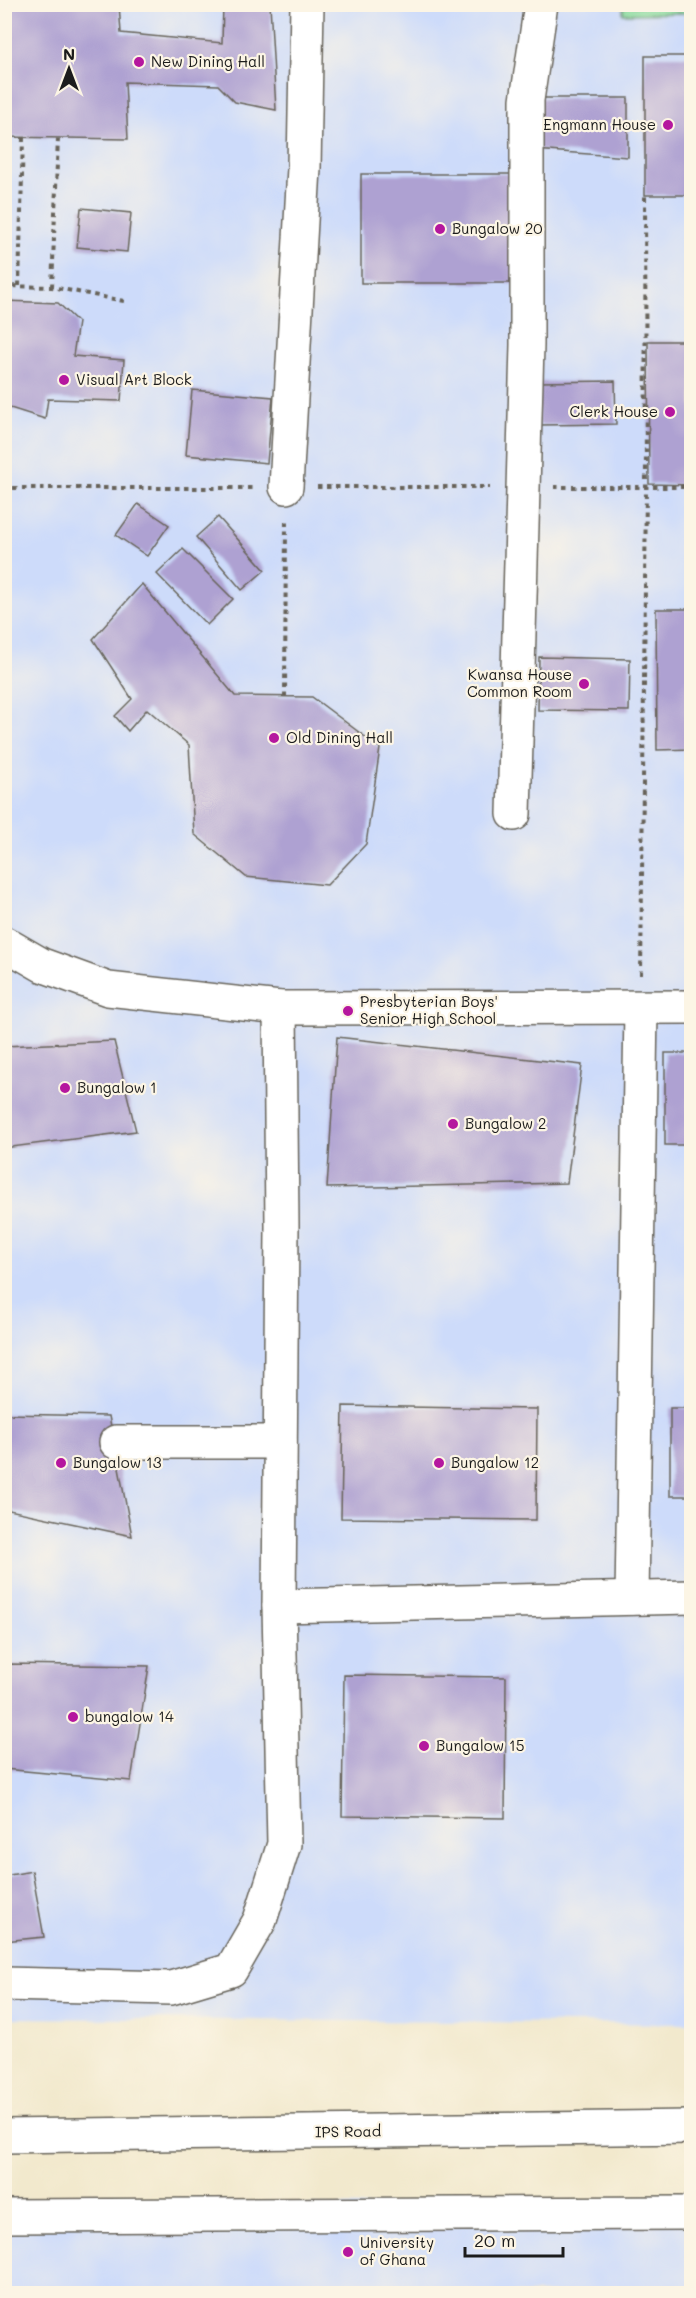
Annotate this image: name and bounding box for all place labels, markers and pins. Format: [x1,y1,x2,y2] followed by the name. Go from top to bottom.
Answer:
[151,51,265,71] place label: New Dining Hall
[132,55,146,69] marker: New Dining Hall
[543,114,656,134] place label: Engmann House
[661,118,675,132] marker: Engmann House
[452,218,543,238] place label: Bungalow 20
[433,222,447,236] marker: Bungalow 20
[76,369,192,389] place label: Visual Art Block
[57,373,71,387] marker: Visual Art Block
[570,401,658,421] place label: Clerk House
[663,405,677,419] marker: Clerk House
[467,664,572,701] place label: Kwansa House Common Room
[577,677,591,691] marker: Kwansa House Common Room
[286,727,393,747] place label: Old Dining Hall
[267,731,281,745] marker: Old Dining Hall
[360,991,498,1028] place label: Presbyterian Boys' Senior High School
[341,1004,355,1018] marker: Presbyterian Boys' Senior High School
[77,1077,157,1097] place label: Bungalow 1
[58,1081,72,1095] marker: Bungalow 1
[465,1113,546,1133] place label: Bungalow 2
[446,1117,460,1131] marker: Bungalow 2
[73,1452,162,1472] place label: Bungalow 13
[451,1452,539,1472] place label: Bungalow 12
[54,1456,68,1470] marker: Bungalow 13
[432,1456,446,1470] marker: Bungalow 12
[85,1706,174,1726] place label: bungalow 14
[66,1710,80,1724] marker: bungalow 14
[436,1735,524,1755] place label: Bungalow 15
[417,1739,431,1753] marker: Bungalow 15
[360,2232,434,2269] place label: University of Ghana
[341,2245,355,2259] marker: University of Ghana

